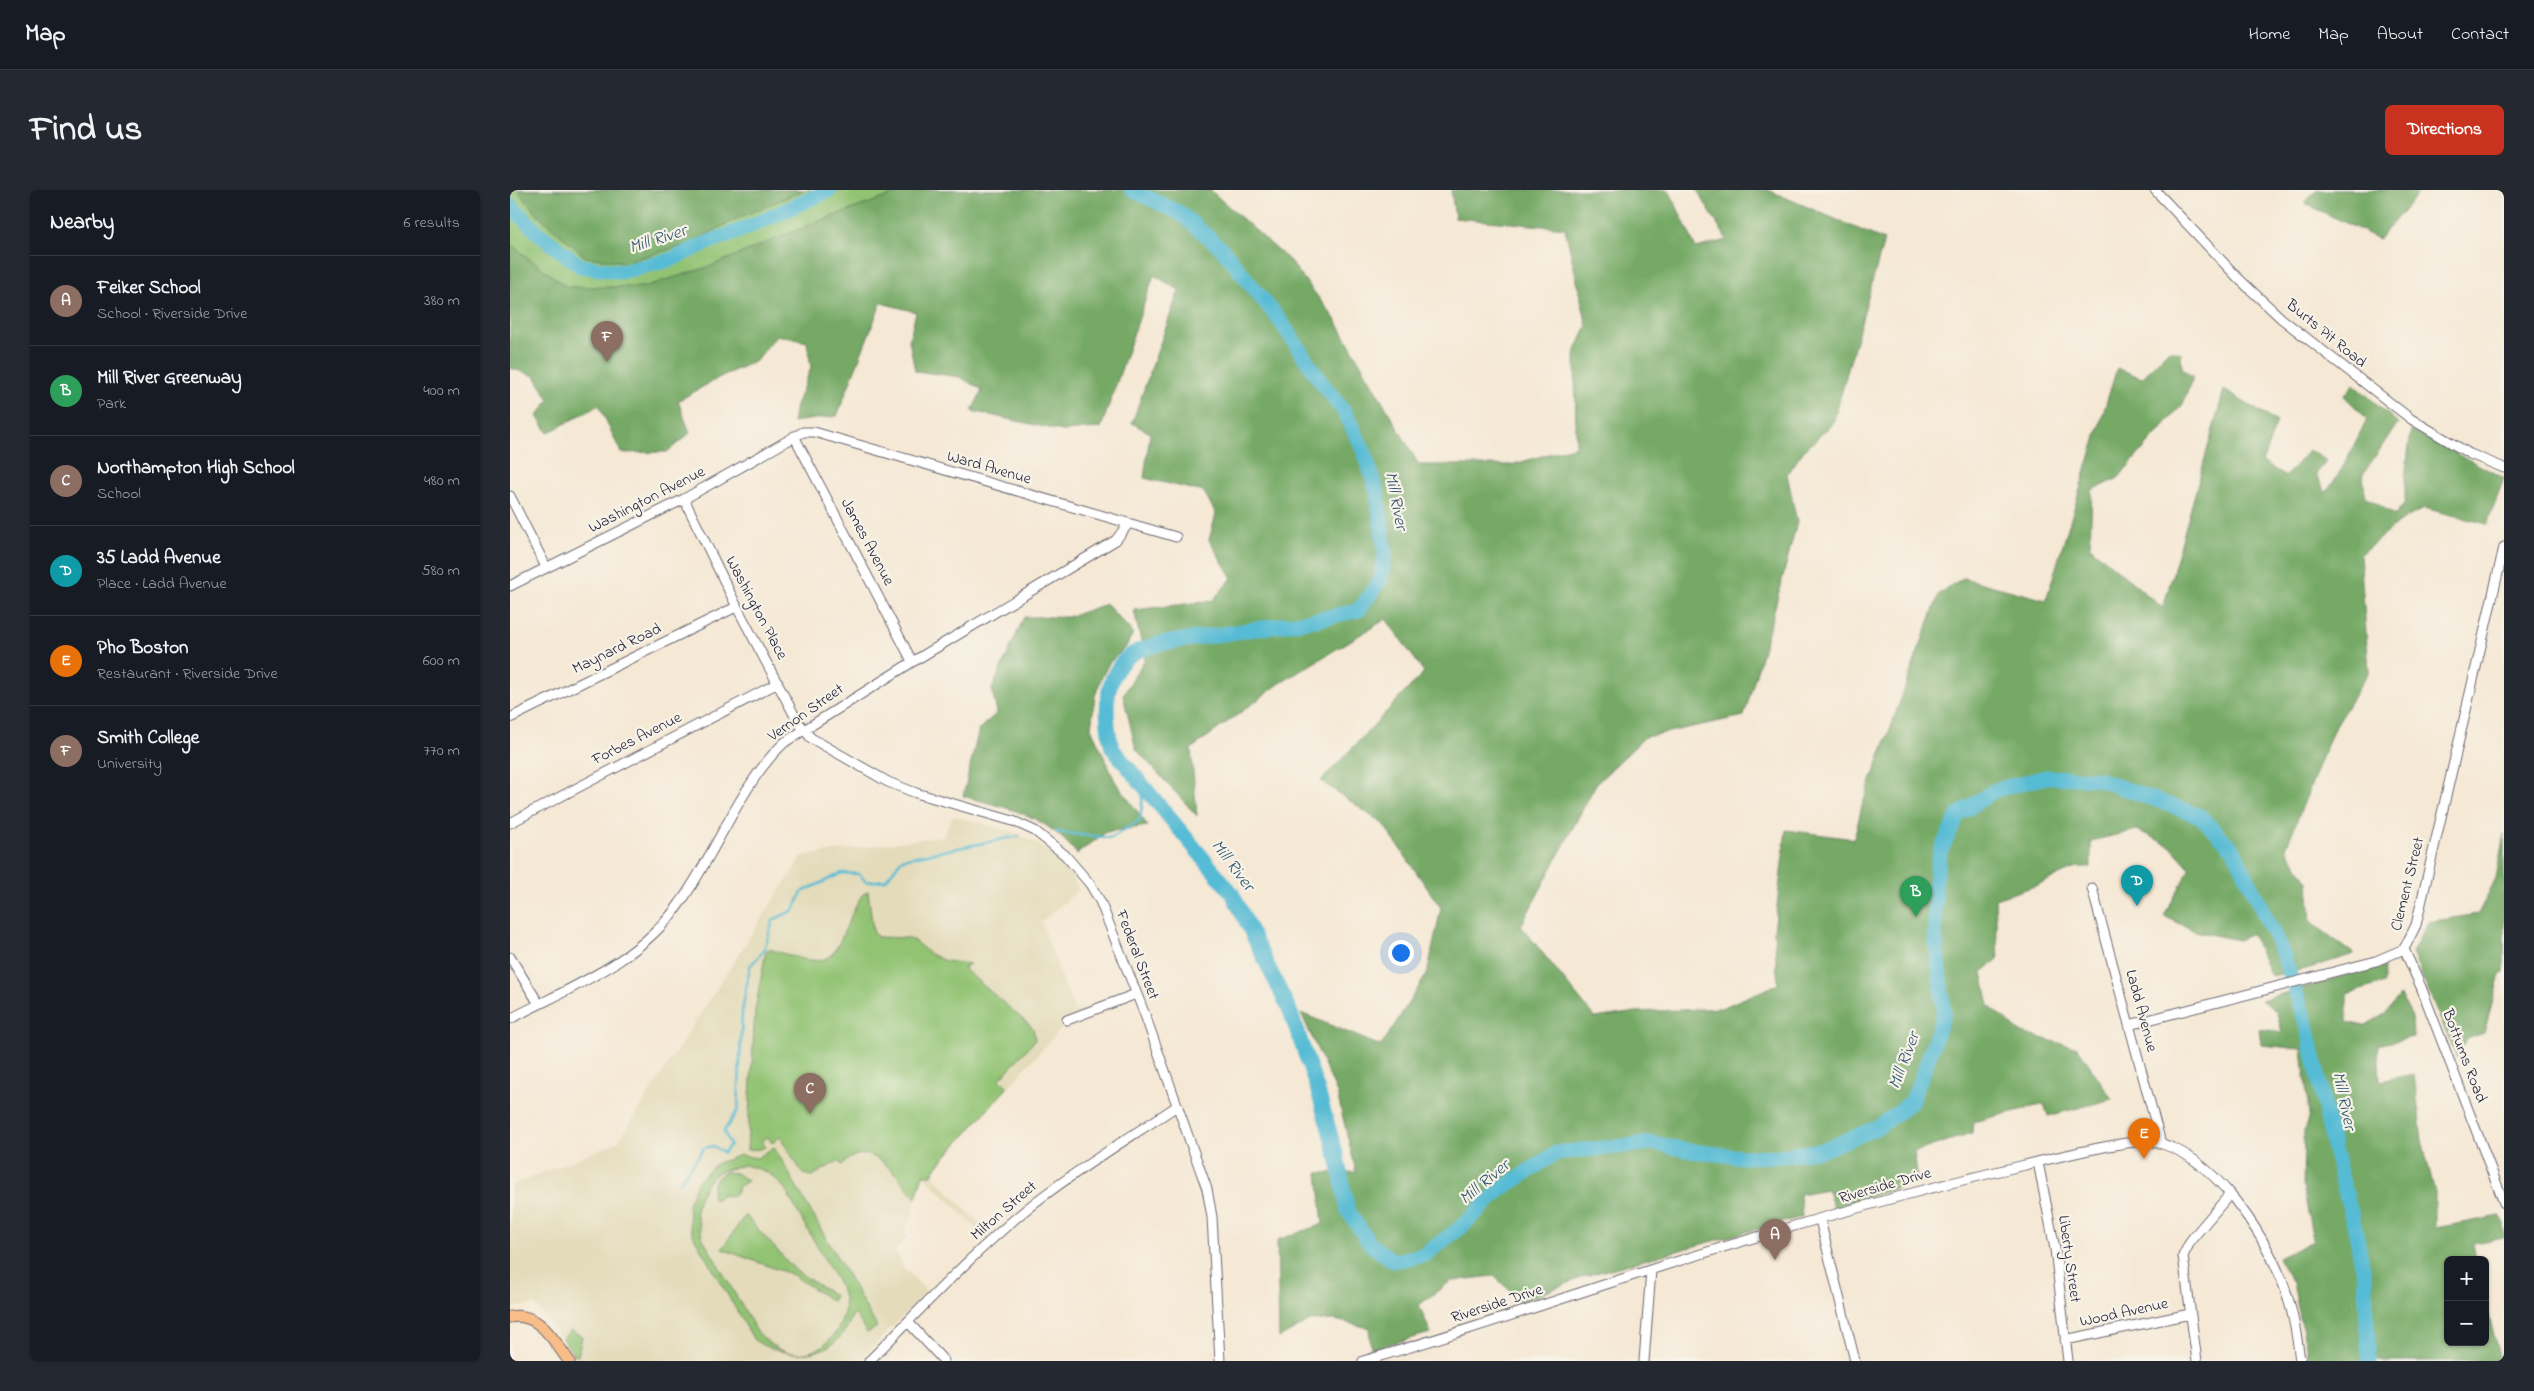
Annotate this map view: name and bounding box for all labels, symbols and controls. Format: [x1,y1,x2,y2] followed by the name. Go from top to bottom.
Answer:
[25,17,66,52] text: Map
[2249,22,2290,48] text: Home
[2318,22,2349,48] text: Map
[2377,22,2423,48] text: About
[2451,22,2509,48] text: Contact
[30,105,142,156] text: Find us
[2385,105,2504,155] button: Directions
[50,208,114,238] text: Nearby
[403,211,460,235] text: 6 results
[626,218,692,261] water label: Mill River
[97,275,201,302] text: Feiker School
[61,289,71,313] text: A
[424,289,460,313] text: 380 m
[2280,293,2372,374] street label: Burts Pit Road
[97,302,247,326] text: School · Riverside Drive
[591,321,623,362] pin: F
[97,365,242,392] text: Mill River Greenway
[61,379,71,403] text: B
[423,379,460,403] text: 400 m
[97,392,126,416] text: Park
[944,444,1035,492] street label: Ward Avenue
[97,455,295,482] text: Northampton High School
[584,460,710,540] street label: Washington Avenue
[62,469,70,493] text: C
[424,469,460,493] text: 480 m
[1377,470,1414,535] water label: Mill River
[97,482,141,506] text: School
[834,494,901,591] street label: James Avenue
[97,545,221,572] text: 35 Ladd Avenue
[719,552,794,665] street label: Washington Place
[60,559,72,583] text: D
[422,559,460,583] text: 580 m
[97,572,227,596] text: Place · Ladd Avenue
[568,617,666,681] street label: Maynard Road
[97,635,189,662] text: Pho Boston
[61,649,71,673] text: E
[423,649,460,673] text: 600 m
[97,662,278,686] text: Restaurant · Riverside Drive
[762,678,849,749] street label: Vernon Street
[587,706,687,772] street label: Forbes Avenue
[97,725,199,752] text: Smith College
[61,739,71,763] text: F
[423,739,460,763] text: 770 m
[97,752,162,776] text: University
[2385,834,2431,933] street label: Clement Street
[1204,835,1262,899] water label: Mill River
[2121,865,2153,906] pin: D
[1900,876,1932,917] pin: B
[1109,906,1165,1004] street label: Federal Street
[1388,940,1414,966] your location
[2118,967,2164,1056] street label: Ladd Avenue
[2435,1005,2493,1106] street label: Bottums Road
[1882,1027,1929,1093] water label: Mill River
[2324,1069,2362,1135] water label: Mill River
[794,1073,826,1114] pin: C
[2128,1118,2160,1159] pin: E
[1454,1153,1518,1212] water label: Mill River
[1836,1161,1935,1211] street label: Riverside Drive
[965,1175,1043,1247] street label: Milton Street
[2051,1214,2087,1305] street label: Liberty Street
[1759,1219,1791,1260] pin: A
[2444,1256,2489,1346] map controls
[2444,1256,2489,1301] button: +
[1448,1278,1547,1330] street label: Riverside Drive
[2078,1292,2171,1334] street label: Wood Avenue
[2444,1301,2489,1346] button: −

